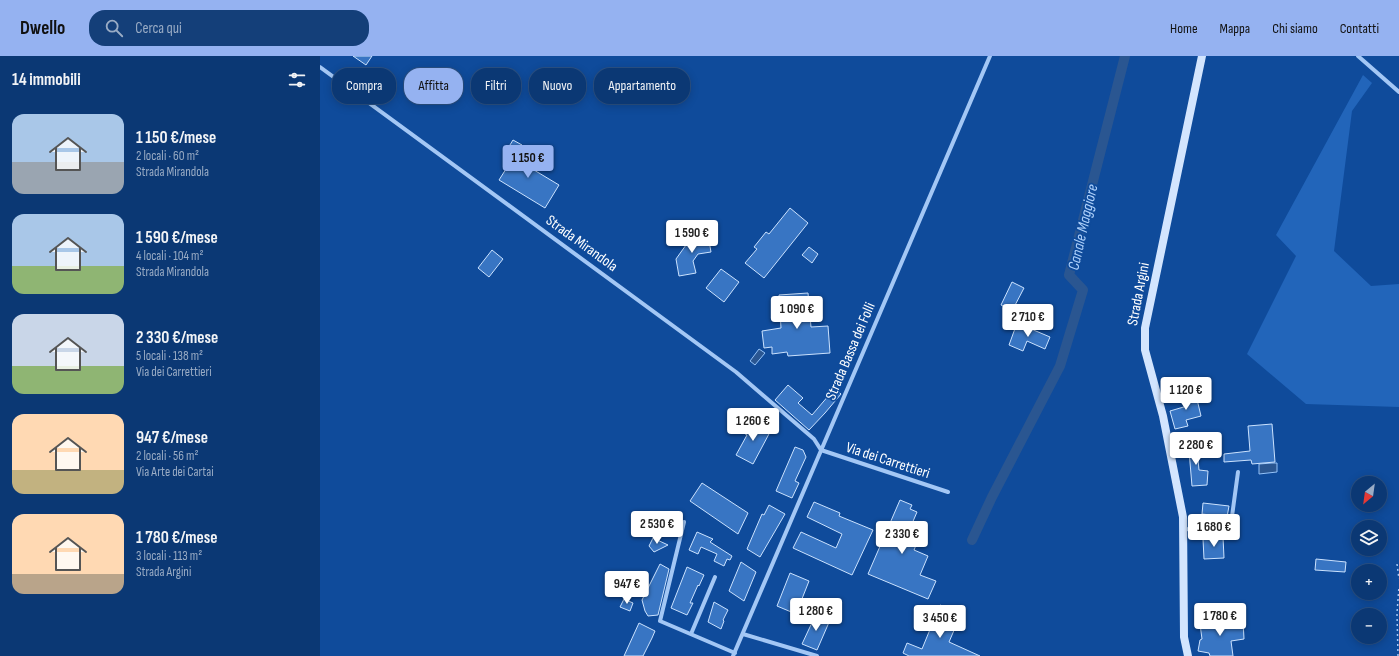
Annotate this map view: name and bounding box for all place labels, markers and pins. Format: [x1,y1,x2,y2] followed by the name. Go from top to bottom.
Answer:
[491,145,565,179] pin: 1 150 €
[655,220,729,254] pin: 1 590 €
[760,296,834,330] pin: 1 090 €
[991,304,1065,338] pin: 2 710 €
[1149,377,1223,411] pin: 1 120 €
[716,408,790,442] pin: 1 260 €
[1159,432,1233,466] pin: 2 280 €
[620,511,694,545] pin: 2 530 €
[1177,514,1251,548] pin: 1 680 €
[865,521,939,555] pin: 2 330 €
[599,571,655,605] pin: 947 €
[779,598,853,632] pin: 1 280 €
[1183,603,1257,637] pin: 1 780 €
[903,605,977,639] pin: 3 450 €

